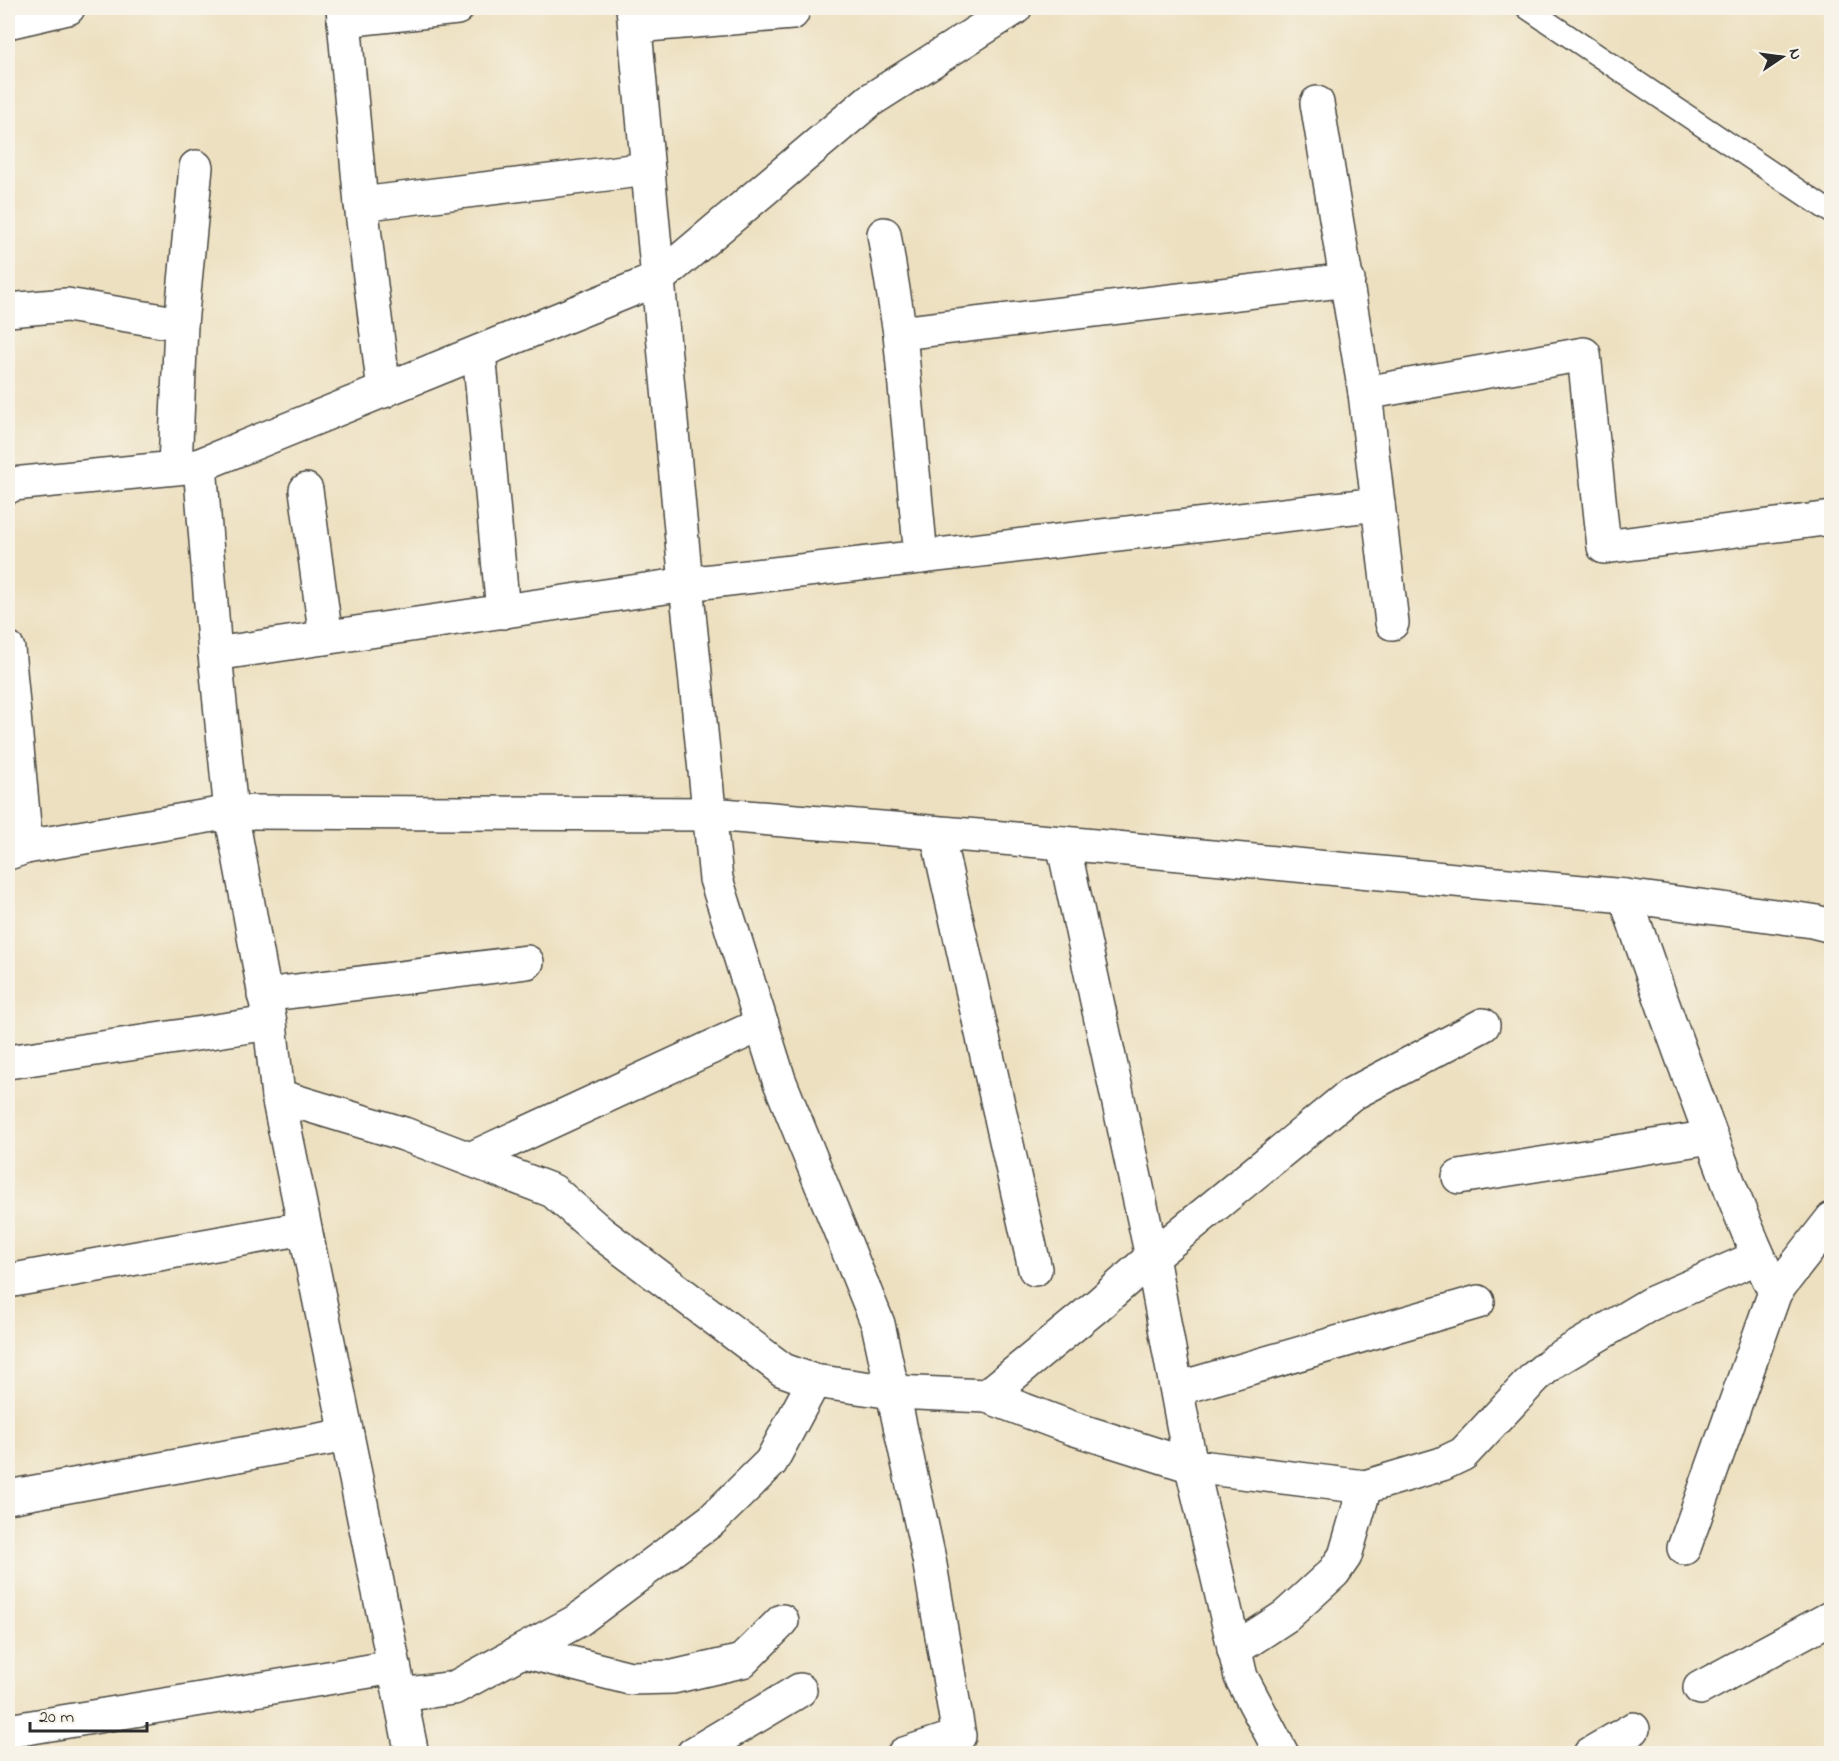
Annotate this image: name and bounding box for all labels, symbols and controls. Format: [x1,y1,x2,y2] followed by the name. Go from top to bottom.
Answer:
[1752,27,1812,87] north arrow
[1782,46,1808,62] text: N
[30,1695,147,1733] scale bar
[39,1705,74,1731] text: 20 m

